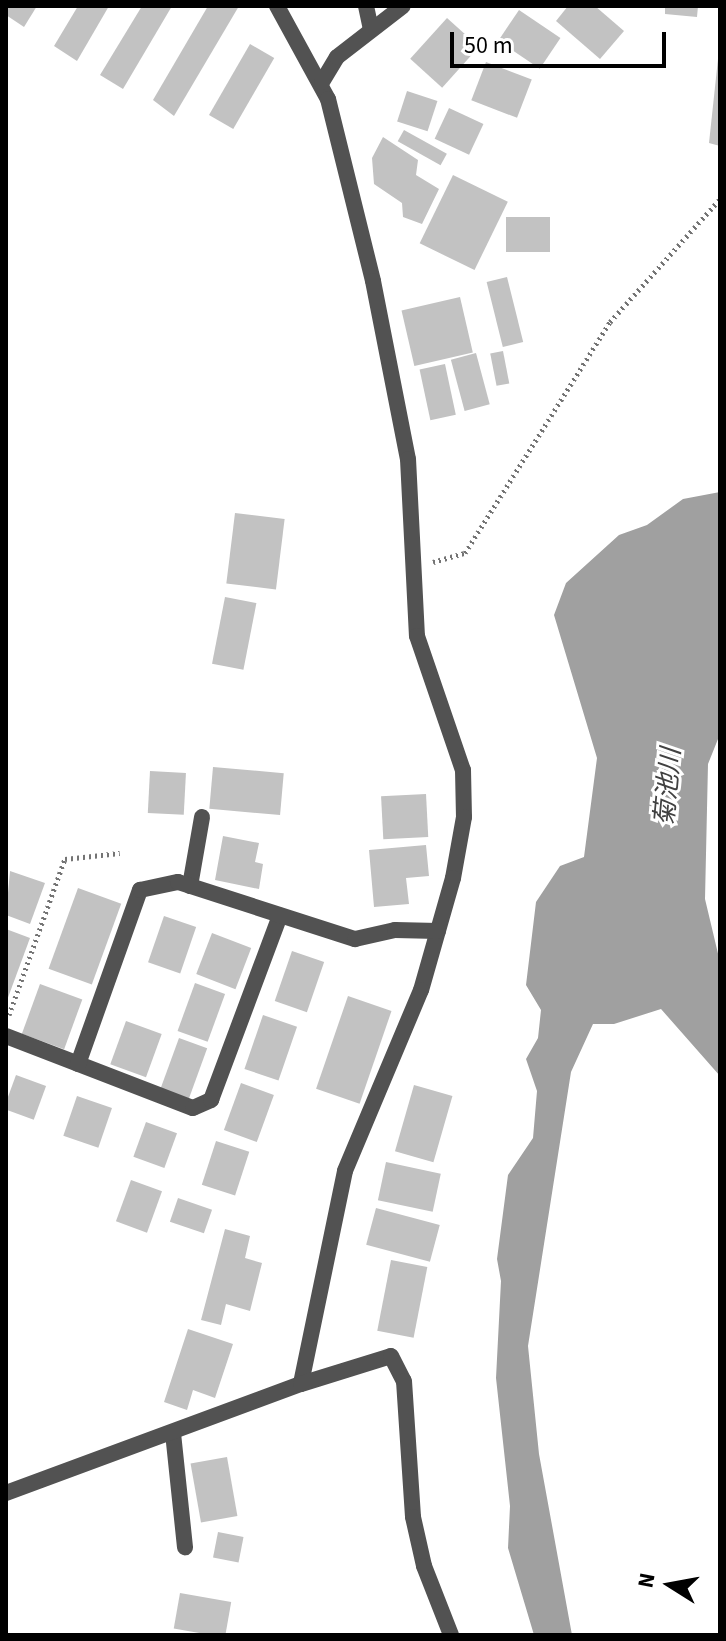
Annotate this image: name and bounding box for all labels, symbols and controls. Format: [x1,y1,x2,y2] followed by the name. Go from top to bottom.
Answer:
[454,16,670,66] scale bar
[464,28,513,63] text: 50 m
[649,747,687,827] water label: 菊池川
[630,1545,710,1625] north arrow
[629,1570,664,1591] text: N

